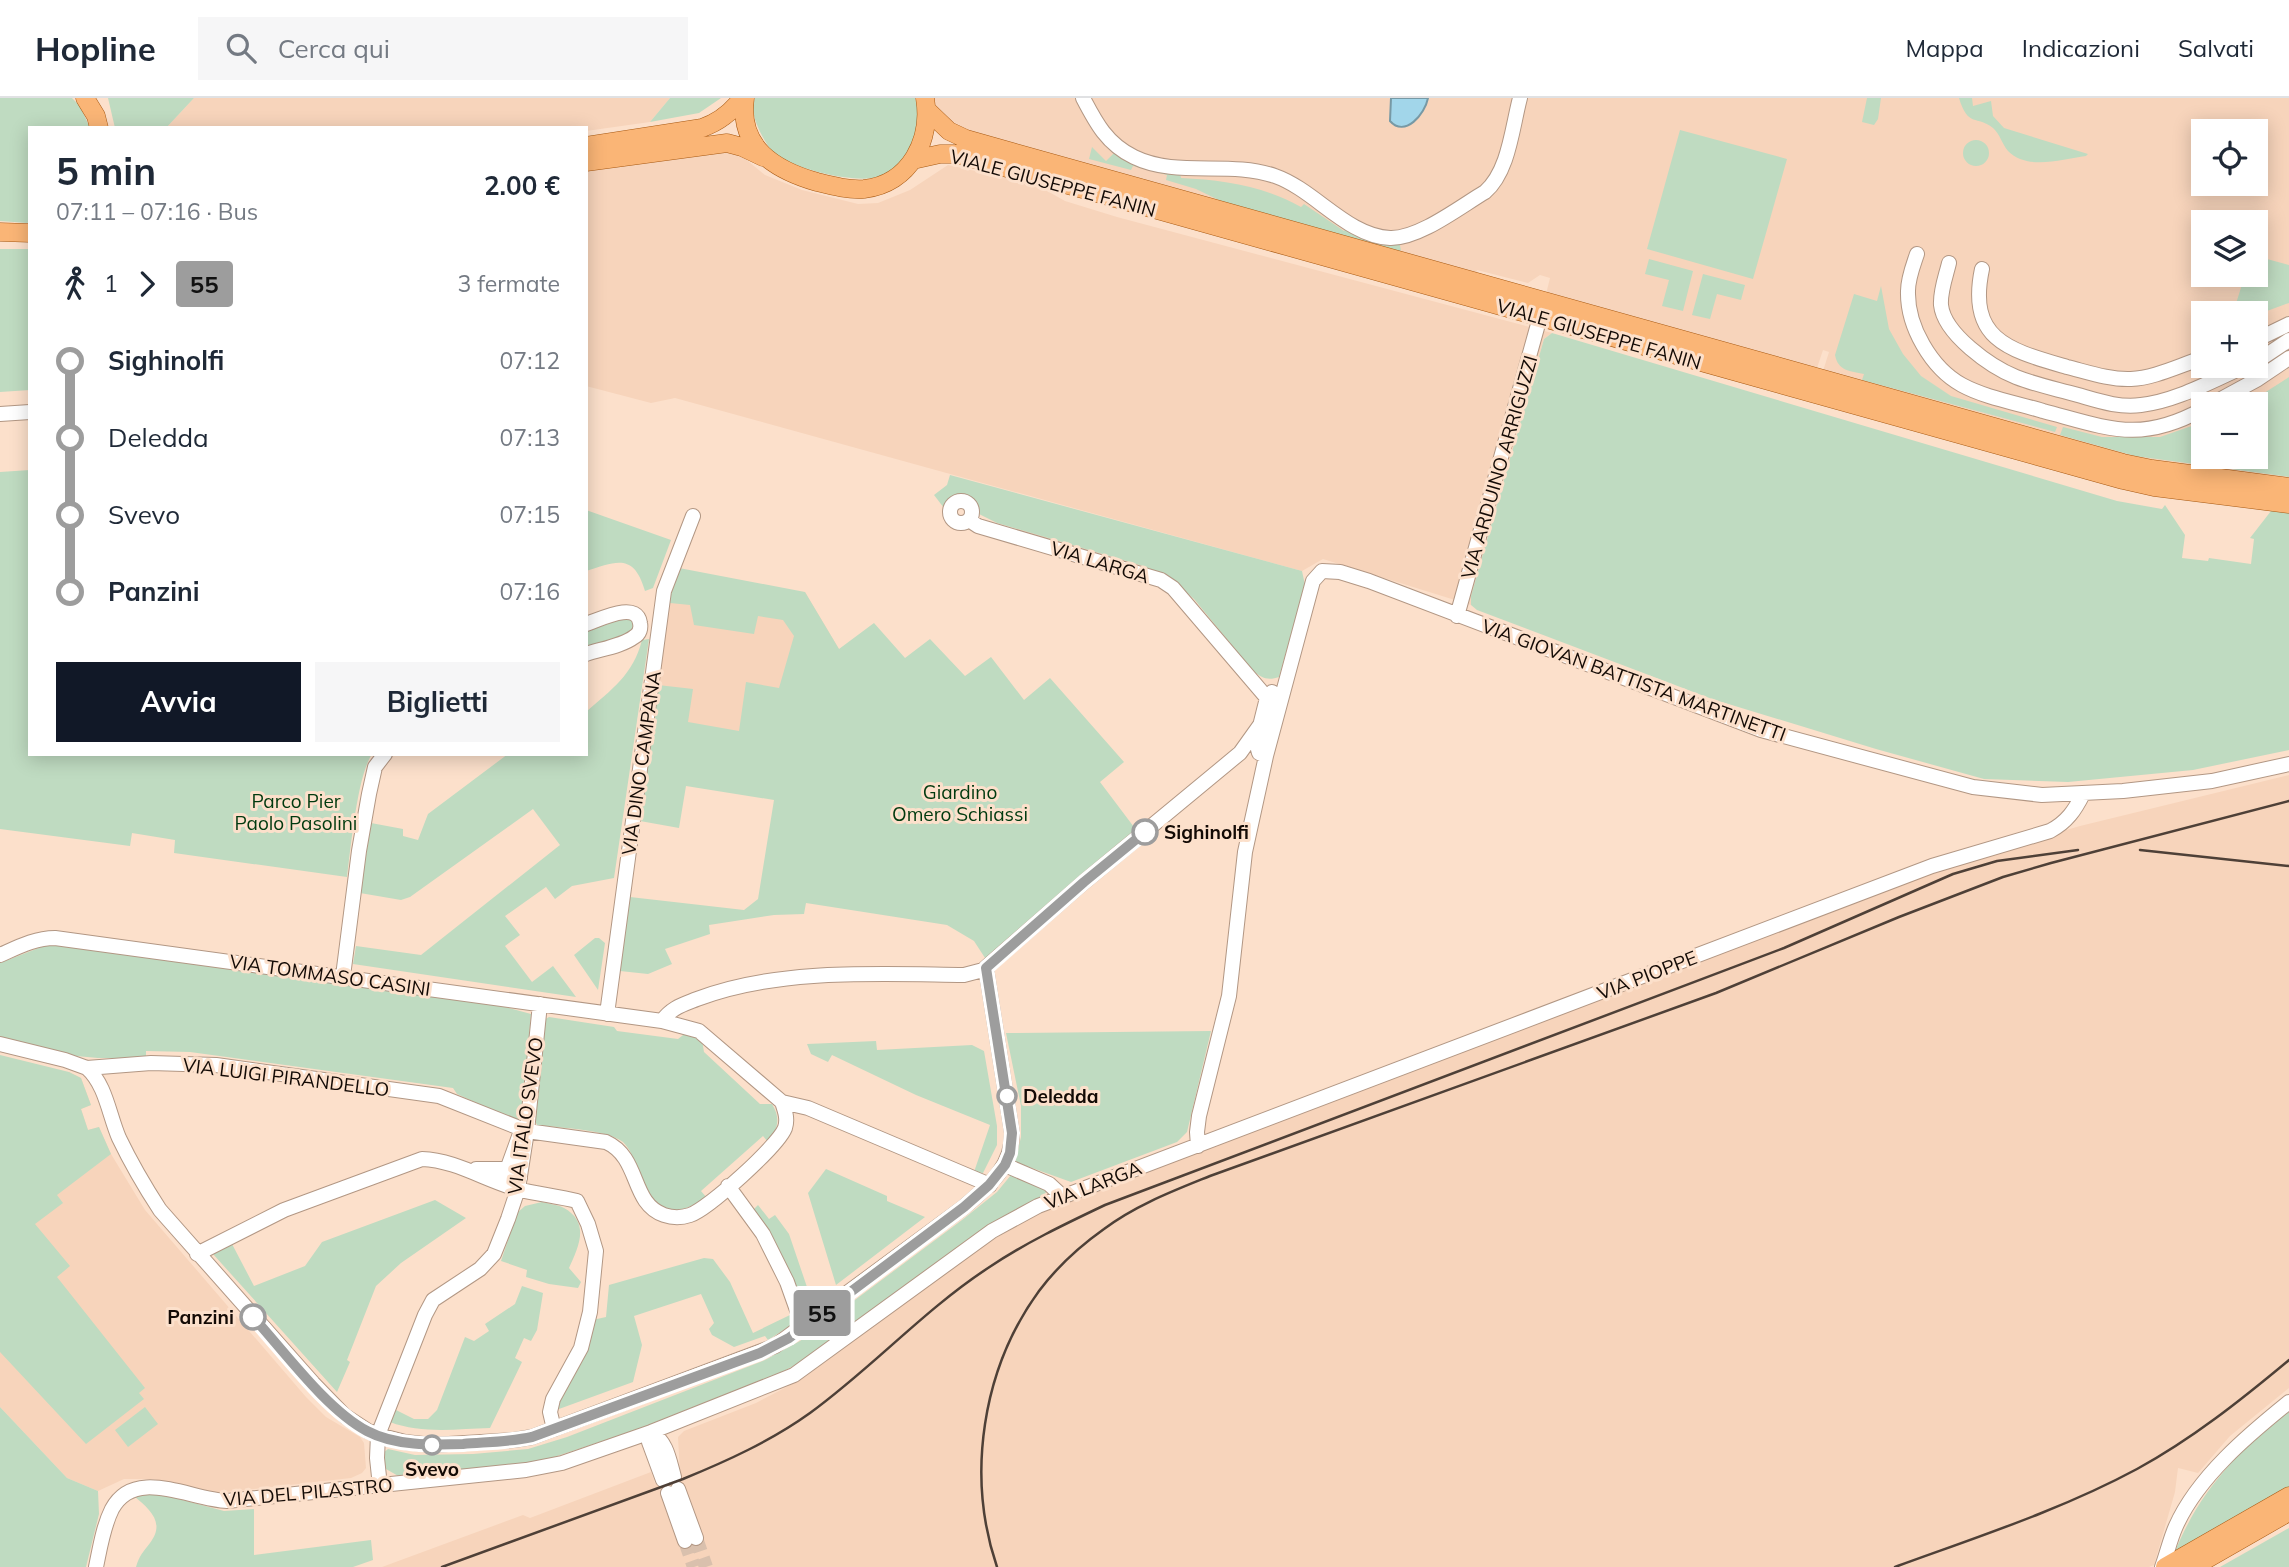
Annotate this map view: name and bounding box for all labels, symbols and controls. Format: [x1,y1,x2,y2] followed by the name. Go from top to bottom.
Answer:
[198,17,688,80] search box
[35,28,156,69] text: Hopline
[222,29,260,67] icon: search
[278,32,390,65] text: Cerca qui
[1905,33,1984,63] text: Mappa
[2022,33,2140,63] text: Indicazioni
[2178,33,2254,63] text: Salvati
[2191,119,2268,469] map controls
[2191,119,2268,196] button: locate
[947,144,1159,222] street label: VIALE GIUSEPPE FANIN
[56,147,156,195] text: 5 min
[484,169,560,202] text: 2.00 €
[56,197,258,226] text: 07:11 – 07:16 · Bus
[2191,210,2268,287] button: layers
[56,265,94,303] icon: walk
[128,265,166,303] icon: forward
[104,269,118,298] text: 1
[190,269,219,299] text: 55
[457,269,560,298] text: 3 fermate
[1494,293,1704,375] street label: VIALE GIUSEPPE FANIN
[2191,301,2268,378] button: +
[108,344,224,377] text: Sighinolfi
[500,346,560,375] text: 07:12
[1456,352,1542,582] street label: VIA ARDUINO ARRIGUZZI
[2191,392,2268,469] button: −
[108,421,209,454] text: Deledda
[500,423,560,452] text: 07:13
[108,498,180,531] text: Svevo
[500,500,560,529] text: 07:15
[1048,536,1152,588] street label: VIA LARGA
[108,575,199,608] text: Panzini
[500,577,560,606] text: 07:16
[1479,614,1789,746] street label: VIA GIOVAN BATTISTA MARTINETTI
[56,662,301,742] button: Avvia
[315,662,560,742] button: Biglietti
[616,669,666,857] street label: VIA DINO CAMPANA
[892,780,1028,826] park label: Giardino Omero Schiassi
[235,789,357,835] park label: Parco Pier Paolo Pasolini
[1132,819,1158,845] marker: Sighinolfi
[1164,820,1249,844] place label: Sighinolfi
[1594,945,1700,1005] street label: VIA PIOPPE
[228,949,432,1001] street label: VIA TOMMASO CASINI
[502,1036,548,1196] street label: VIA ITALO SVEVO
[181,1052,391,1102] street label: VIA LUIGI PIRANDELLO
[1023,1084,1099,1108] place label: Deledda
[997,1086,1017,1106] marker: Deledda
[1041,1156,1145,1214] street label: VIA LARGA
[790,1290,854,1336] line badge: 55
[808,1298,836,1328] text: 55
[240,1304,266,1330] marker: Panzini
[167,1305,234,1329] place label: Panzini
[422,1435,442,1455] marker: Svevo
[405,1457,459,1481] place label: Svevo
[222,1473,394,1511] street label: VIA DEL PILASTRO

